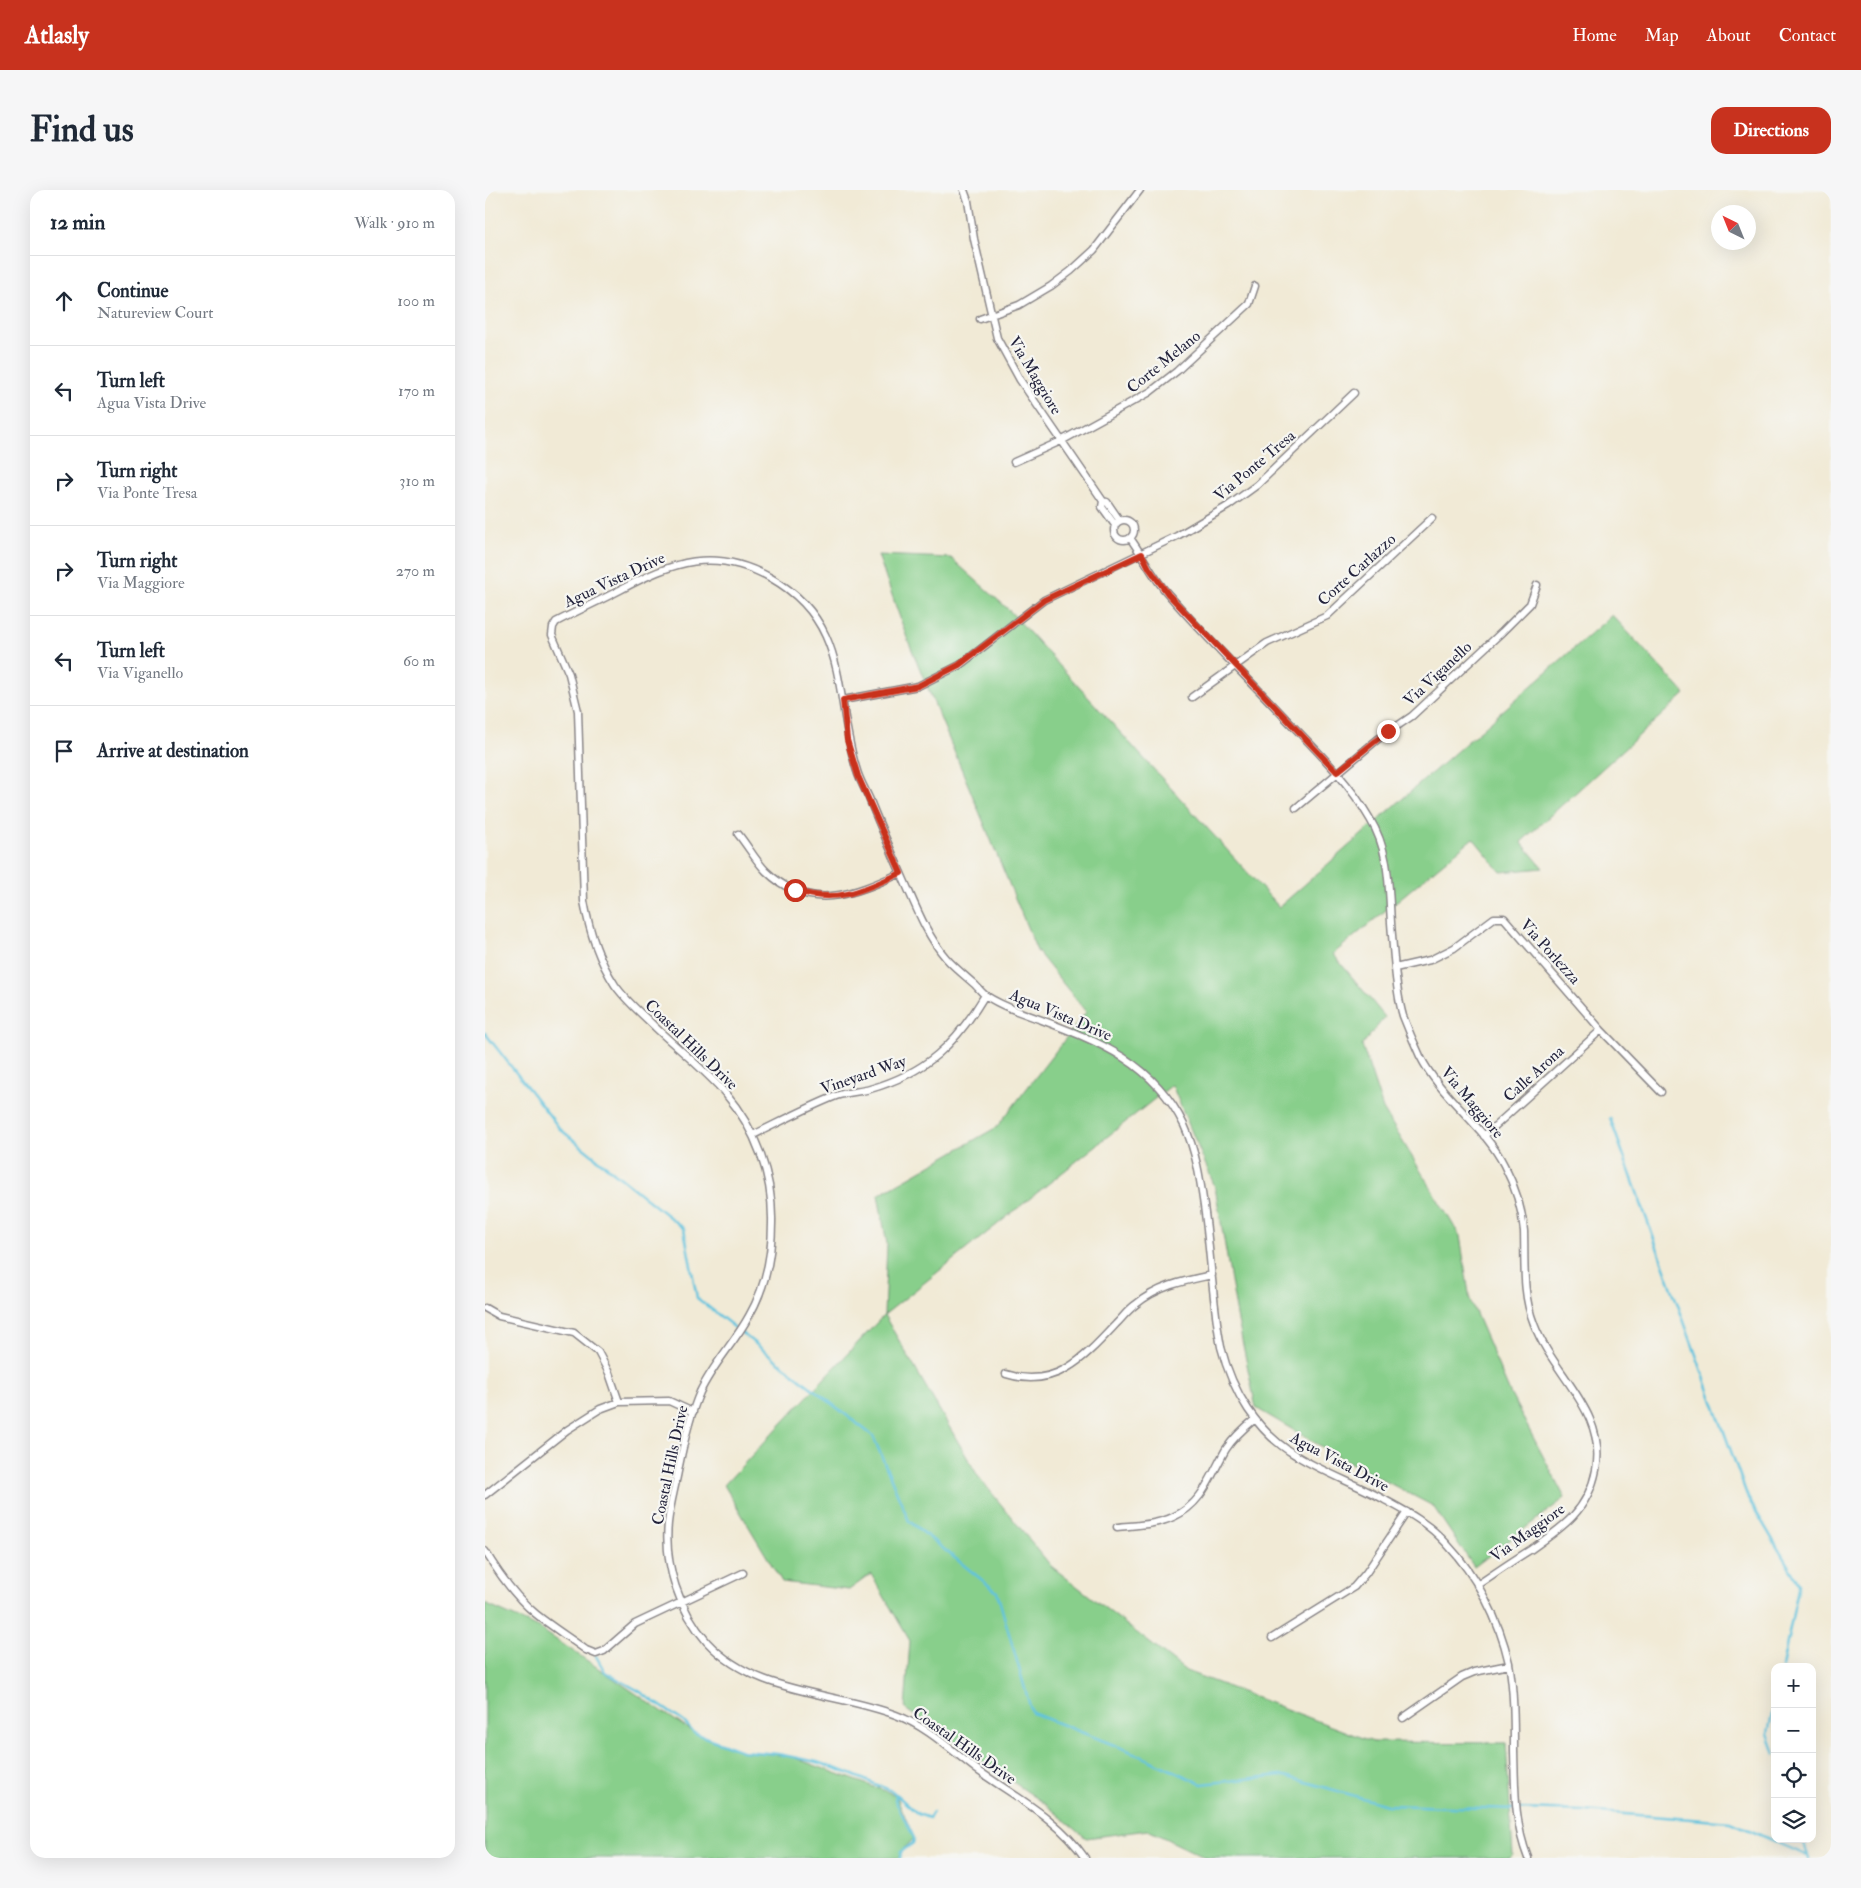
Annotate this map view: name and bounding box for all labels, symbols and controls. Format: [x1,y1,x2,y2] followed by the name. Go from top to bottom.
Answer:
[25,20,89,51] text: Atlasly
[1572,24,1617,47] text: Home
[1645,24,1679,47] text: Map
[1707,24,1751,47] text: About
[1779,24,1836,47] text: Contact
[1711,107,1831,154] button: Directions
[30,108,134,152] text: Find us
[1711,205,1756,250] north arrow
[50,209,105,236] text: 12 min
[354,213,435,233] text: Walk · 910 m
[97,279,168,303] text: Continue
[50,287,78,315] icon: ahead
[397,291,435,311] text: 100 m
[97,303,213,323] text: Natureview Court
[1123,326,1205,398] street label: Corte Melano
[1004,333,1066,418] street label: Via Maggiore
[97,369,165,393] text: Turn left
[50,377,78,405] icon: left
[398,381,435,401] text: 170 m
[97,393,206,413] text: Agua Vista Drive
[1210,426,1300,506] street label: Via Ponte Tresa
[97,459,177,483] text: Turn right
[50,467,78,495] icon: right
[399,471,435,491] text: 310 m
[97,483,197,503] text: Via Ponte Tresa
[1313,529,1400,610] street label: Corte Carlazzo
[560,548,668,612] street label: Agua Vista Drive
[97,549,177,573] text: Turn right
[50,557,78,585] icon: right
[396,561,435,581] text: 270 m
[97,573,185,593] text: Via Maggiore
[1399,637,1476,710] street label: Via Viganello
[97,639,165,663] text: Turn left
[50,647,78,675] icon: left
[403,651,435,671] text: 60 m
[97,663,183,683] text: Via Viganello
[1377,720,1400,743] route end
[50,737,78,765] icon: arrive
[97,739,249,763] text: Arrive at destination
[784,879,807,902] route start
[1516,915,1585,989] street label: Via Porlezza
[1006,984,1115,1046] street label: Agua Vista Drive
[641,995,742,1094] street label: Coastal Hills Drive
[1499,1041,1569,1106] street label: Calle Arona
[818,1051,910,1099] street label: Vineyard Way
[1436,1063,1508,1143] street label: Via Maggiore
[648,1403,692,1527] street label: Coastal Hills Drive
[1286,1427,1393,1496] street label: Agua Vista Drive
[1486,1499,1569,1567] street label: Via Maggiore
[1771,1663,1816,1843] map controls
[1771,1663,1816,1708] button: +
[909,1703,1020,1789] street label: Coastal Hills Drive
[1771,1708,1816,1753] button: −
[1771,1753,1816,1798] button: locate
[1771,1798,1816,1843] button: layers

